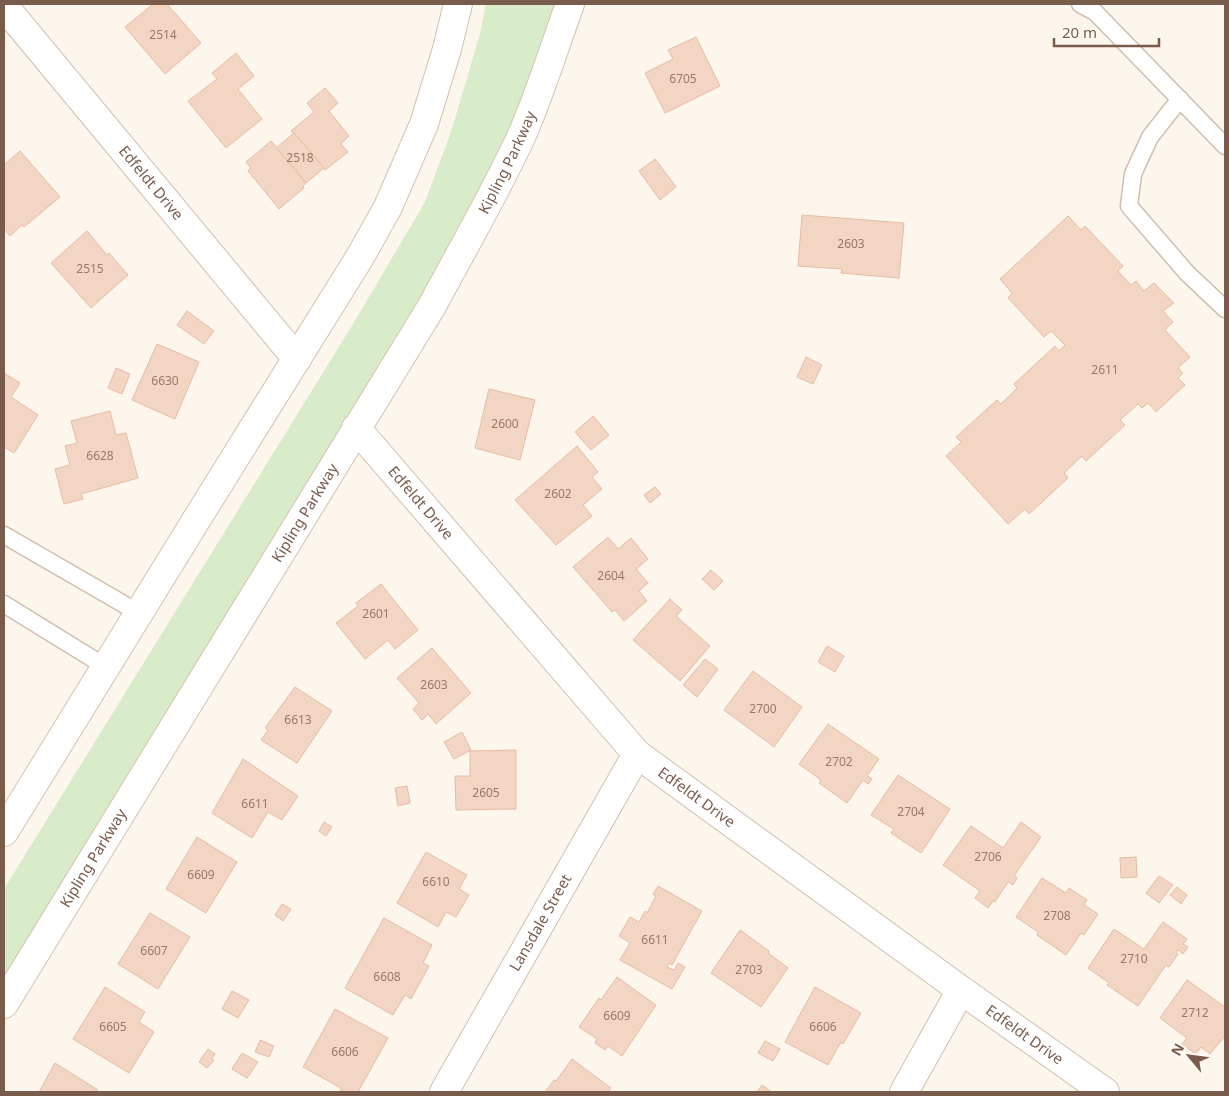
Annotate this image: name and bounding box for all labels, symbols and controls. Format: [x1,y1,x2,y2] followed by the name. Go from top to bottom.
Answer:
[1054,15,1159,47] scale bar
[1062,22,1097,42] text: 20 m
[149,26,177,43] house number: 2514
[669,70,697,87] house number: 6705
[473,107,540,217] street label: Kipling Parkway
[115,141,188,224] street label: Edfeldt Drive
[286,149,314,166] house number: 2518
[837,235,865,252] house number: 2603
[76,260,104,277] house number: 2515
[1091,361,1119,378] house number: 2611
[151,372,179,389] house number: 6630
[491,415,519,432] house number: 2600
[86,447,114,464] house number: 6628
[266,459,342,565] street label: Kipling Parkway
[384,461,459,543] street label: Edfeldt Drive
[544,485,572,502] house number: 2602
[597,567,625,584] house number: 2604
[362,605,390,622] house number: 2601
[420,676,448,693] house number: 2603
[749,700,777,717] house number: 2700
[284,711,312,728] house number: 6613
[825,753,853,770] house number: 2702
[655,762,740,831] street label: Edfeldt Drive
[472,784,500,801] house number: 2605
[241,795,269,812] house number: 6611
[897,803,925,820] house number: 2704
[55,804,131,911] street label: Kipling Parkway
[974,848,1002,865] house number: 2706
[187,866,215,883] house number: 6609
[504,870,576,974] street label: Lansdale Street
[422,873,450,890] house number: 6610
[1043,907,1071,924] house number: 2708
[641,931,669,948] house number: 6611
[140,942,168,959] house number: 6607
[1120,950,1148,967] house number: 2710
[735,961,763,978] house number: 2703
[373,968,401,985] house number: 6608
[982,1000,1068,1069] street label: Edfeldt Drive
[1181,1004,1209,1021] house number: 2712
[603,1007,631,1024] house number: 6609
[99,1018,127,1035] house number: 6605
[809,1018,837,1035] house number: 6606
[1164,1031,1214,1081] north arrow
[1166,1040,1188,1059] text: N
[331,1043,359,1060] house number: 6606

